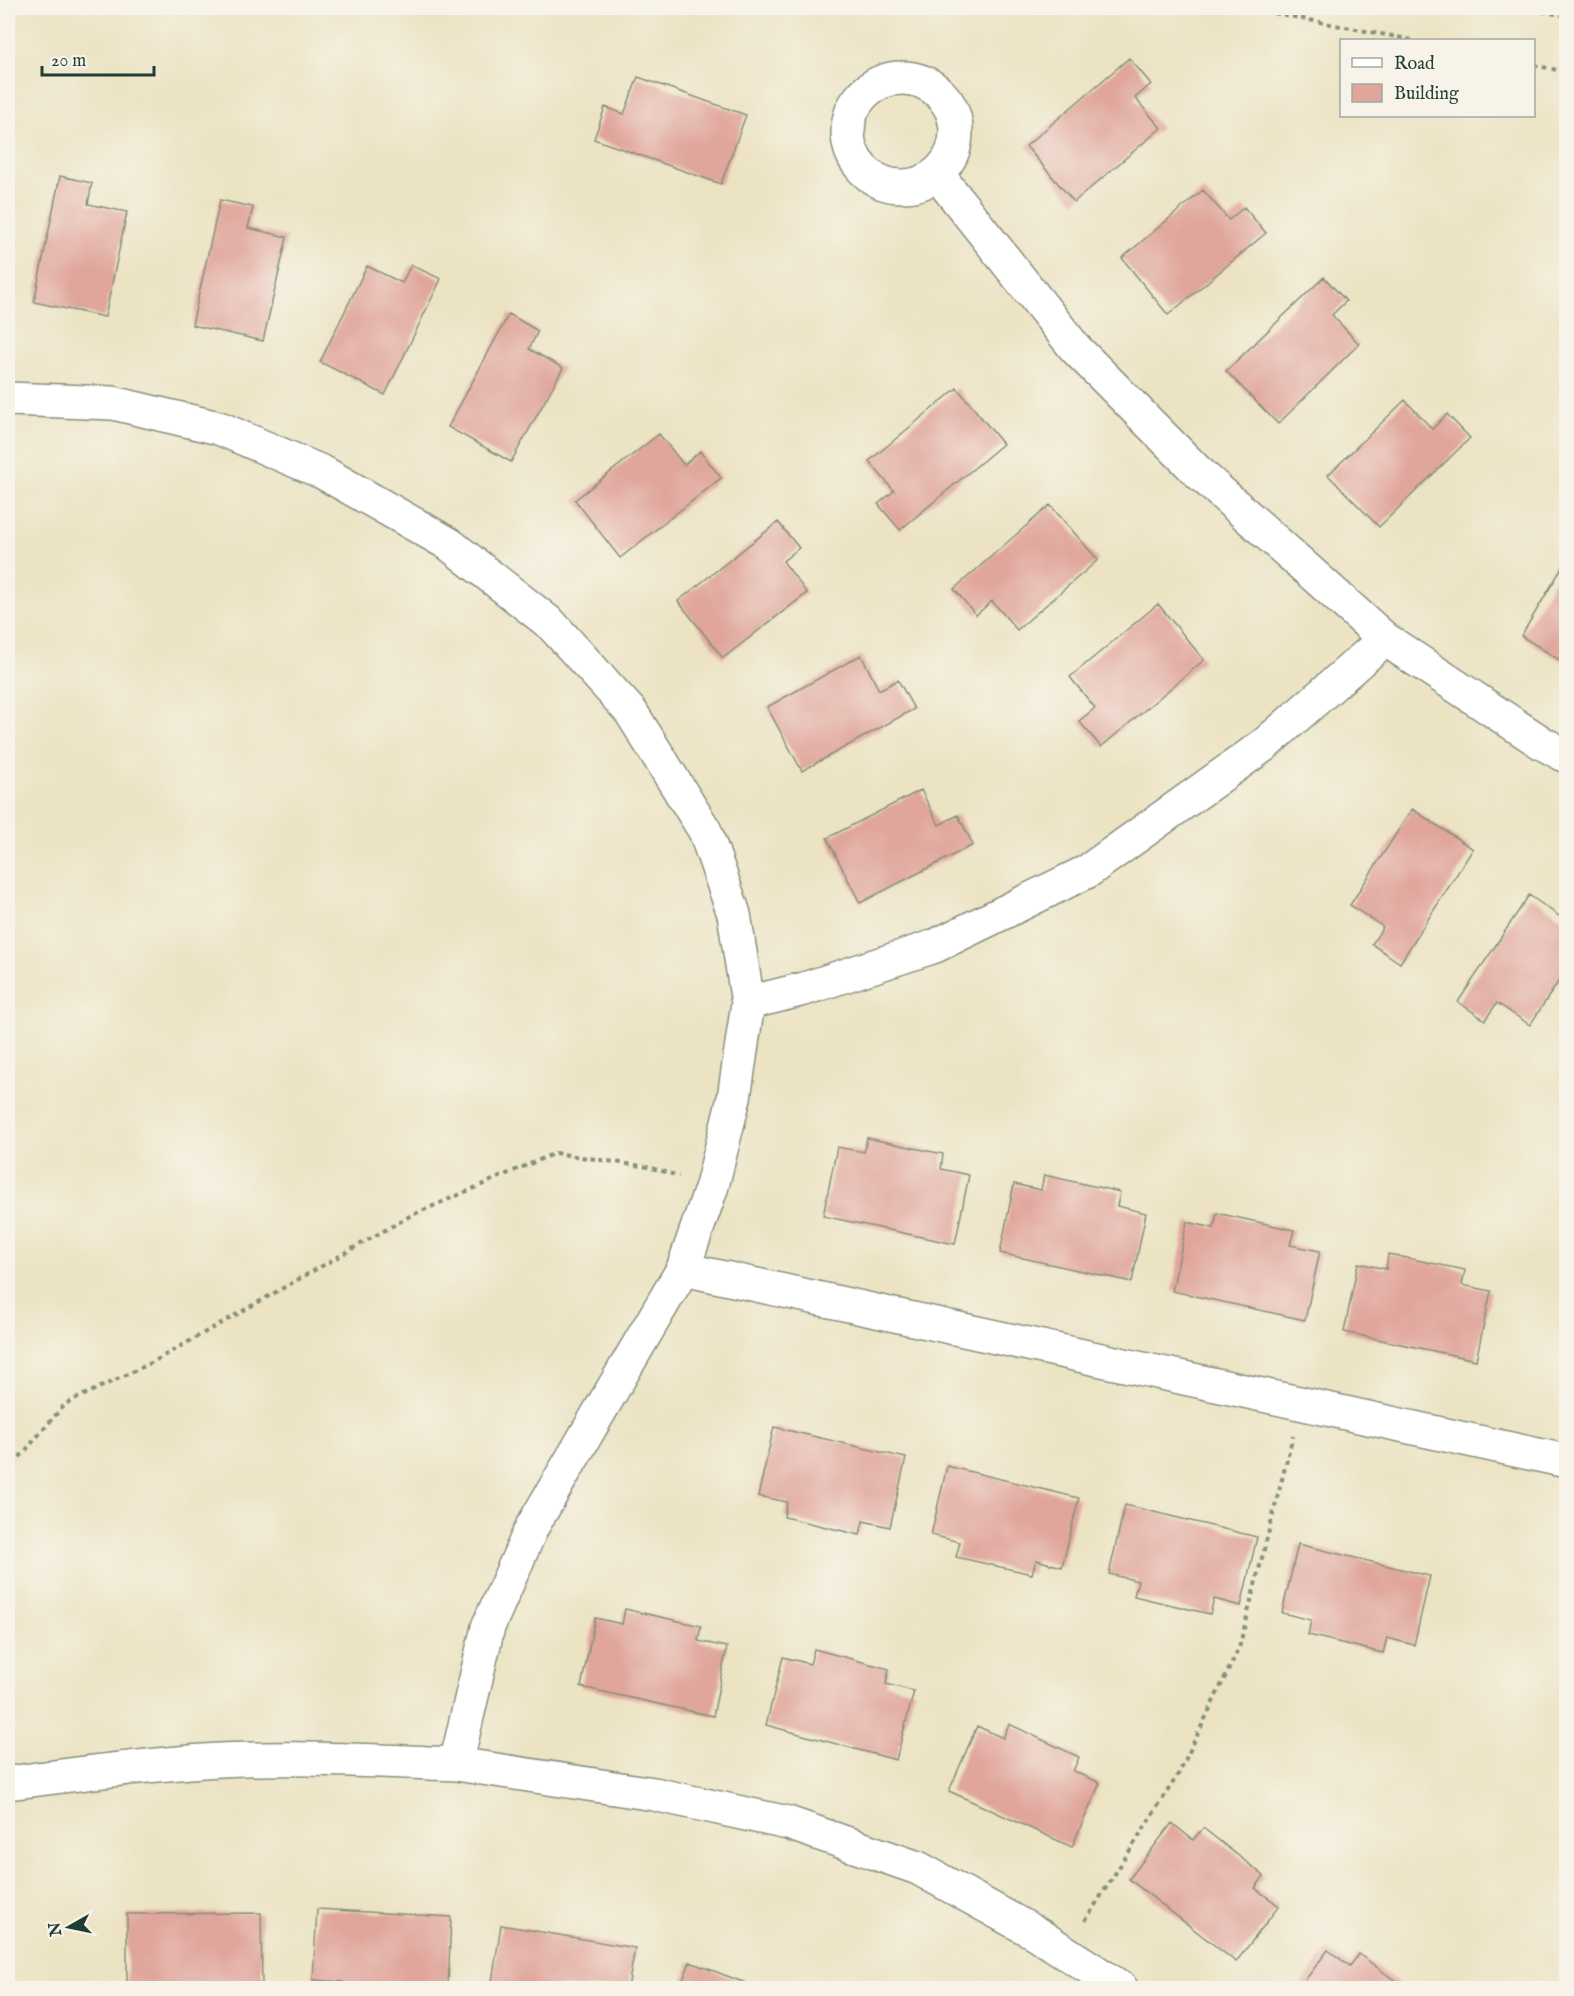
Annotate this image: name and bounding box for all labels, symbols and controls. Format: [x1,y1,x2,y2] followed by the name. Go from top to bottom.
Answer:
[42,39,154,77] scale bar
[1340,39,1535,117] legend
[51,50,86,73] text: 20 m
[1394,53,1435,76] text: Road
[1394,83,1459,106] text: Building
[39,1897,99,1957] north arrow
[45,1920,67,1938] text: N

